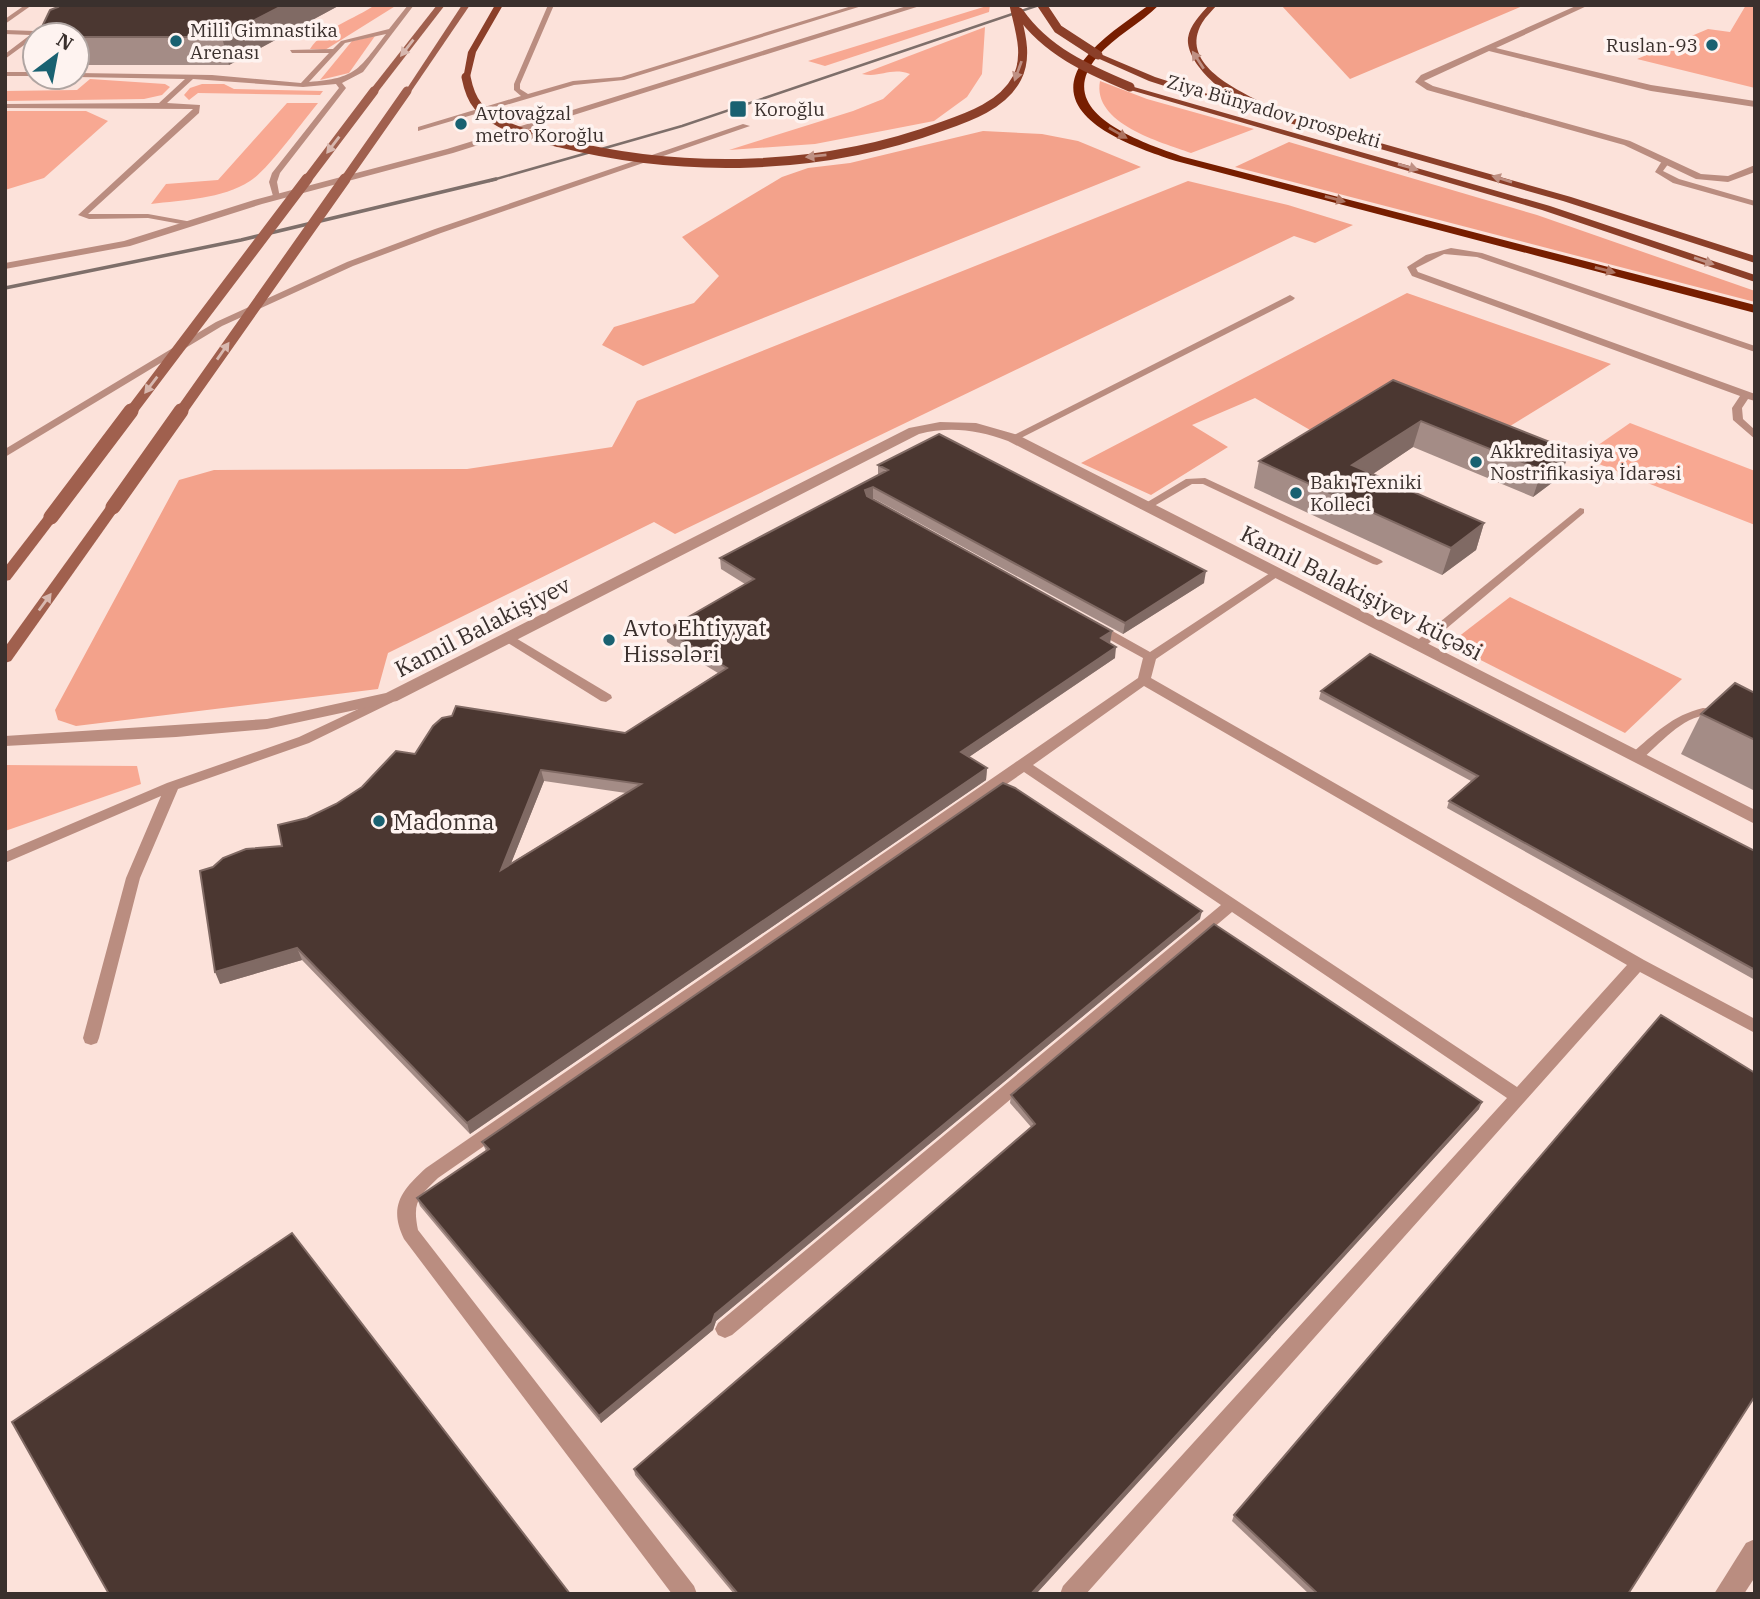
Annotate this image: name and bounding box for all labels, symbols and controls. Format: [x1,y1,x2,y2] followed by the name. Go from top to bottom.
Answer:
[190,18,338,64] place label: Milli Gimnastika Arenası
[21,21,91,91] north arrow
[52,27,78,56] text: N
[168,33,184,49] marker: Milli Gimnastika Arenası
[1606,33,1698,57] place label: Ruslan-93
[1704,37,1720,53] marker: Ruslan-93
[401,39,415,57] one-way arrow
[1192,50,1205,70] one-way arrow
[1012,61,1023,82] one-way arrow
[1164,69,1384,153] street label: Ziya Bünyadov prospekti
[754,97,825,121] place label: Koroğlu
[728,99,748,119] marker: Koroğlu
[475,101,604,147] place label: Avtovağzal metro Koroğlu
[453,116,469,132] marker: Avtovağzal metro Koroğlu
[1108,127,1127,139] one-way arrow
[327,136,341,154] one-way arrow
[805,151,827,162] one-way arrow
[1397,162,1419,173] one-way arrow
[1491,174,1512,184] one-way arrow
[1324,194,1346,205] one-way arrow
[1693,256,1714,267] one-way arrow
[1594,265,1616,276] one-way arrow
[216,342,230,360] one-way arrow
[145,376,159,394] one-way arrow
[1490,439,1681,485] place label: Akkreditasiya və Nostrifikasiya İdarəsi
[1468,454,1484,470] marker: Akkreditasiya və Nostrifikasiya İdarəsi
[1310,470,1422,516] place label: Bakı Texniki Kolleci
[1288,485,1304,501] marker: Bakı Texniki Kolleci
[1236,518,1488,666] street label: Kamil Balakişiyev küçəsi
[389,568,575,683] street label: Kamil Balakişiyev
[38,593,52,611] one-way arrow
[623,612,767,668] place label: Avto Ehtiyyat Hissәlәri
[601,632,617,648] marker: Avto Ehtiyyat Hissәlәri
[393,806,495,836] place label: Madonna
[371,813,387,829] marker: Madonna

